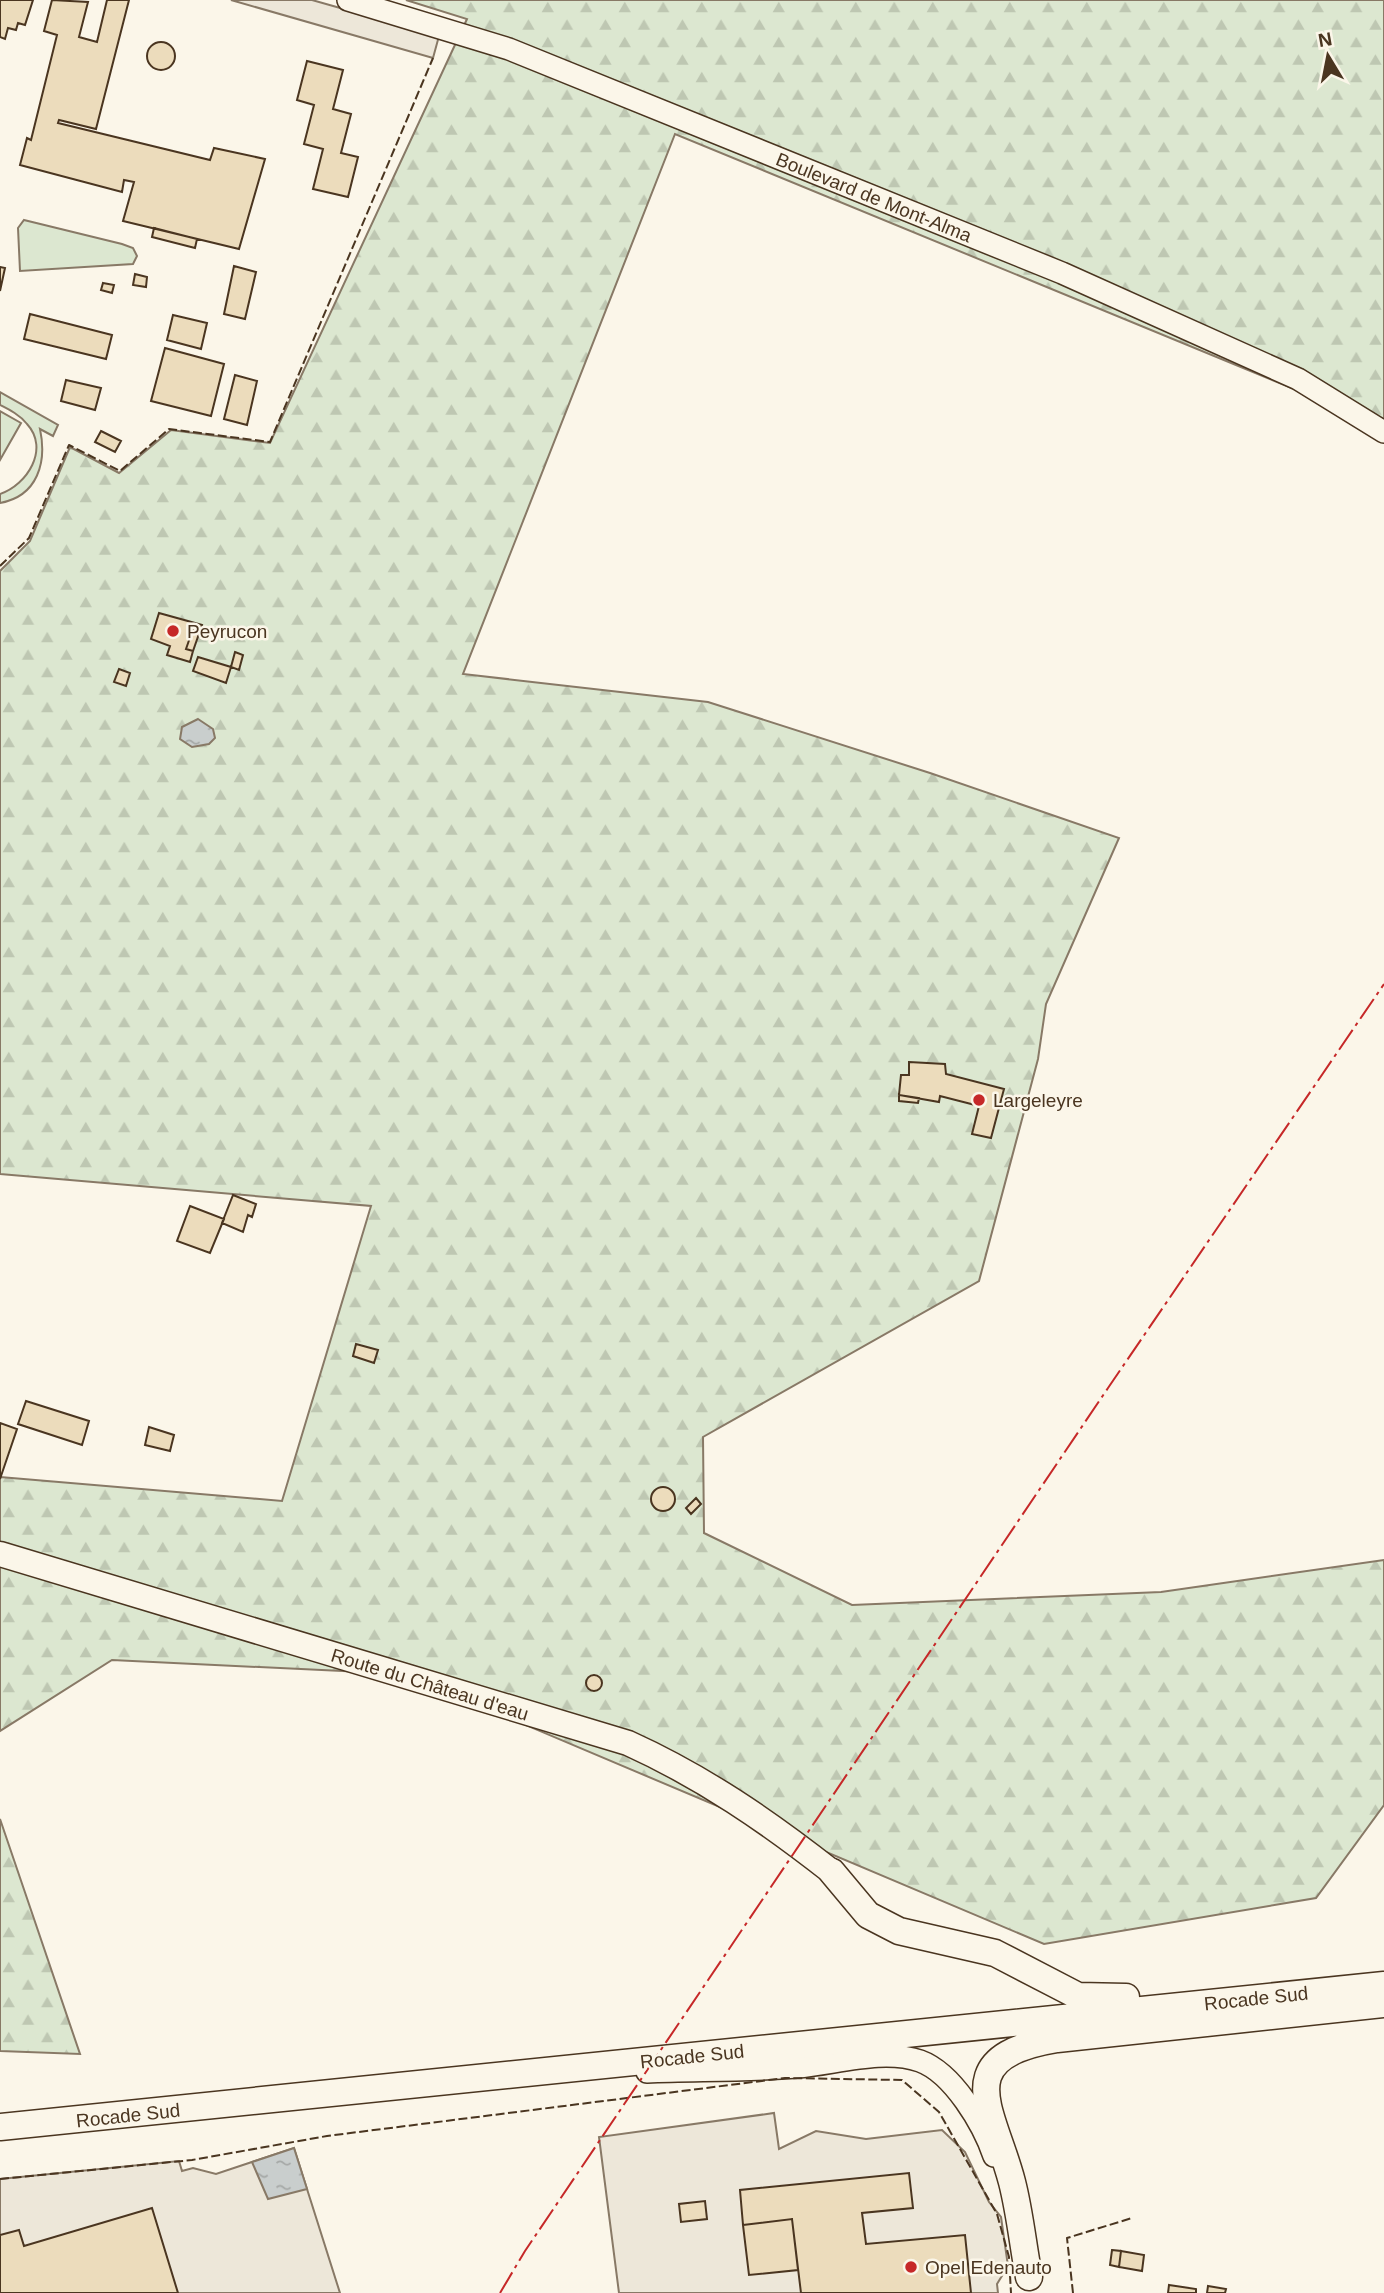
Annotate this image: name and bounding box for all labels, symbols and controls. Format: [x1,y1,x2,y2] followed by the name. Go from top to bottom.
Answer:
[1293,21,1363,91] north arrow
[1317,28,1334,51] text: N
[773,149,975,247] street label: Boulevard de Mont-Alma
[187,621,267,642] place label: Peyrucon
[165,623,181,639] marker: Peyrucon
[993,1090,1083,1111] place label: Largeleyre
[971,1092,987,1108] marker: Largeleyre
[329,1644,531,1725] street label: Route du Château d'eau
[1203,1983,1309,2014] street label: Rocade Sud
[639,2041,745,2072] street label: Rocade Sud
[75,2100,181,2131] street label: Rocade Sud
[925,2257,1052,2278] place label: Opel Edenauto
[903,2259,919,2275] marker: Opel Edenauto

